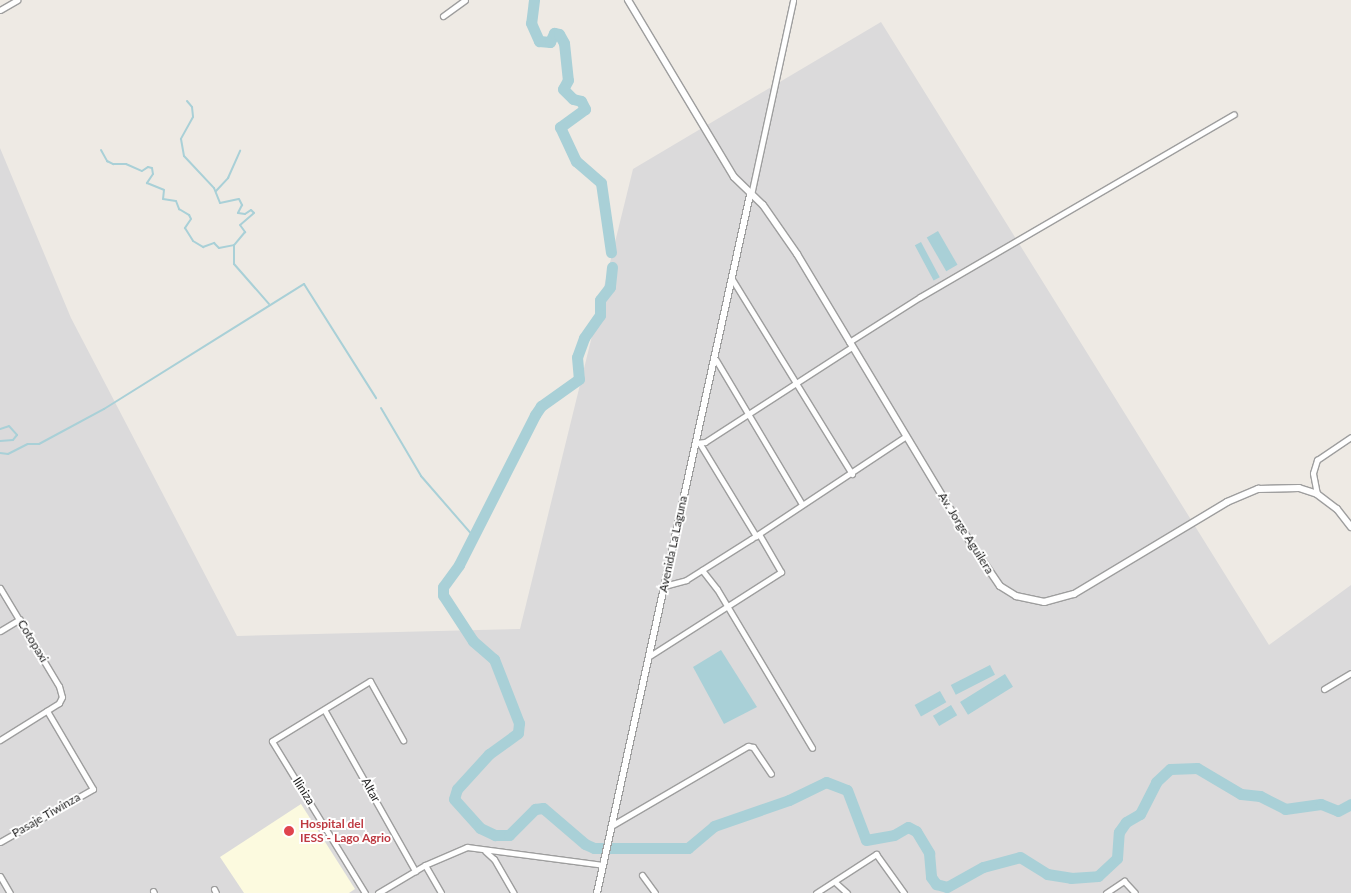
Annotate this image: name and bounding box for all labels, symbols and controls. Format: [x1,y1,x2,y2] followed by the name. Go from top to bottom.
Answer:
[935,489,997,577] street label: Av. Jorge Aguilera
[656,494,690,594] street label: Avenida La Laguna
[15,617,51,665] street label: Cotopaxi
[290,774,318,808] street label: Iliniza
[359,775,383,805] street label: Altar
[9,790,83,840] street label: Pasaje Tiwinza
[300,817,391,845] place label: Hospital del IESS - Lago Agrio
[282,824,296,838] marker: Hospital del IESS - Lago Agrio

